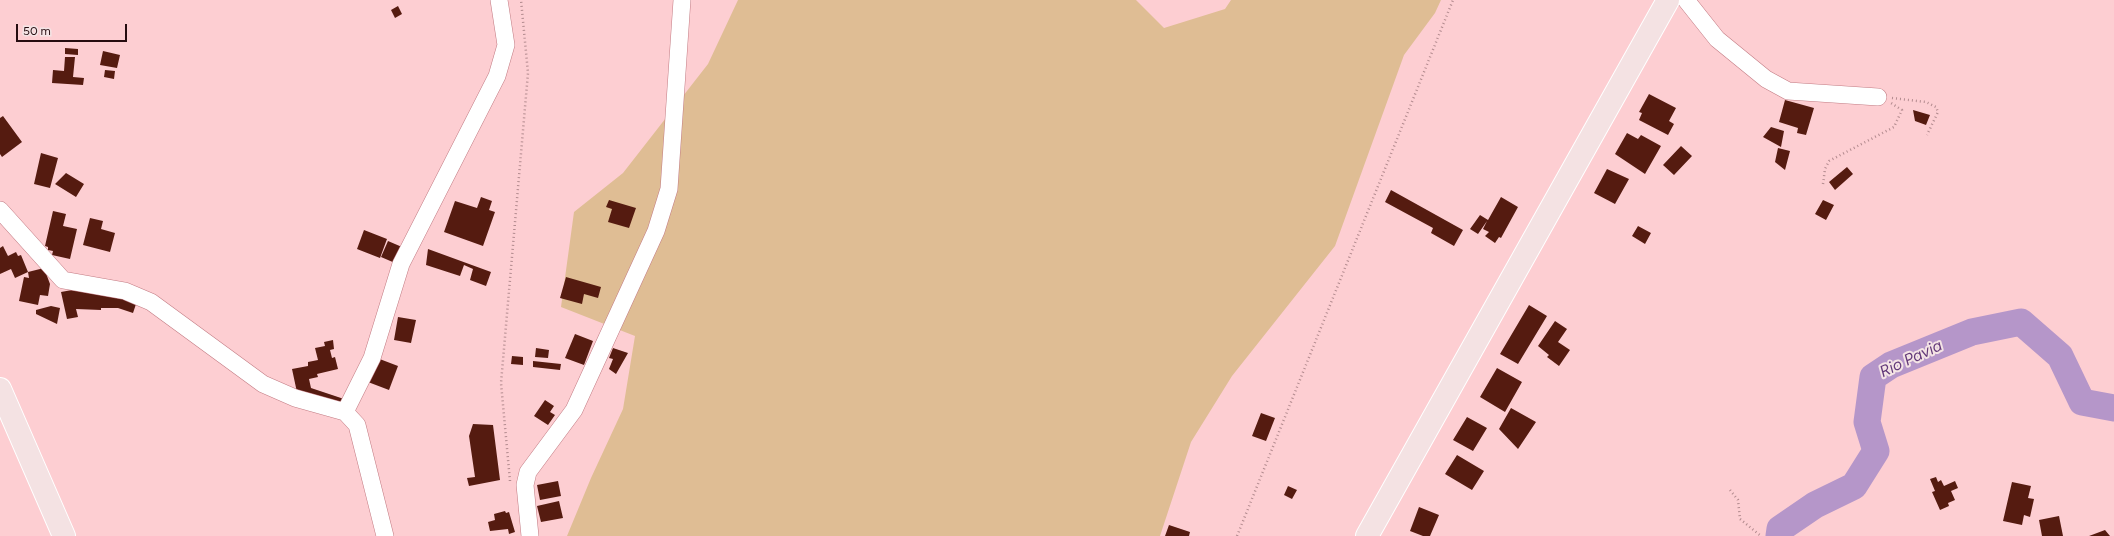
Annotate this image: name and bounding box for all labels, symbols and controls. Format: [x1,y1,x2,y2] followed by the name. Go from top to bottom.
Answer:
[18,16,129,42] scale bar
[23,24,51,38] text: 50 m
[1877,336,1945,382] water label: Rio Pavia

